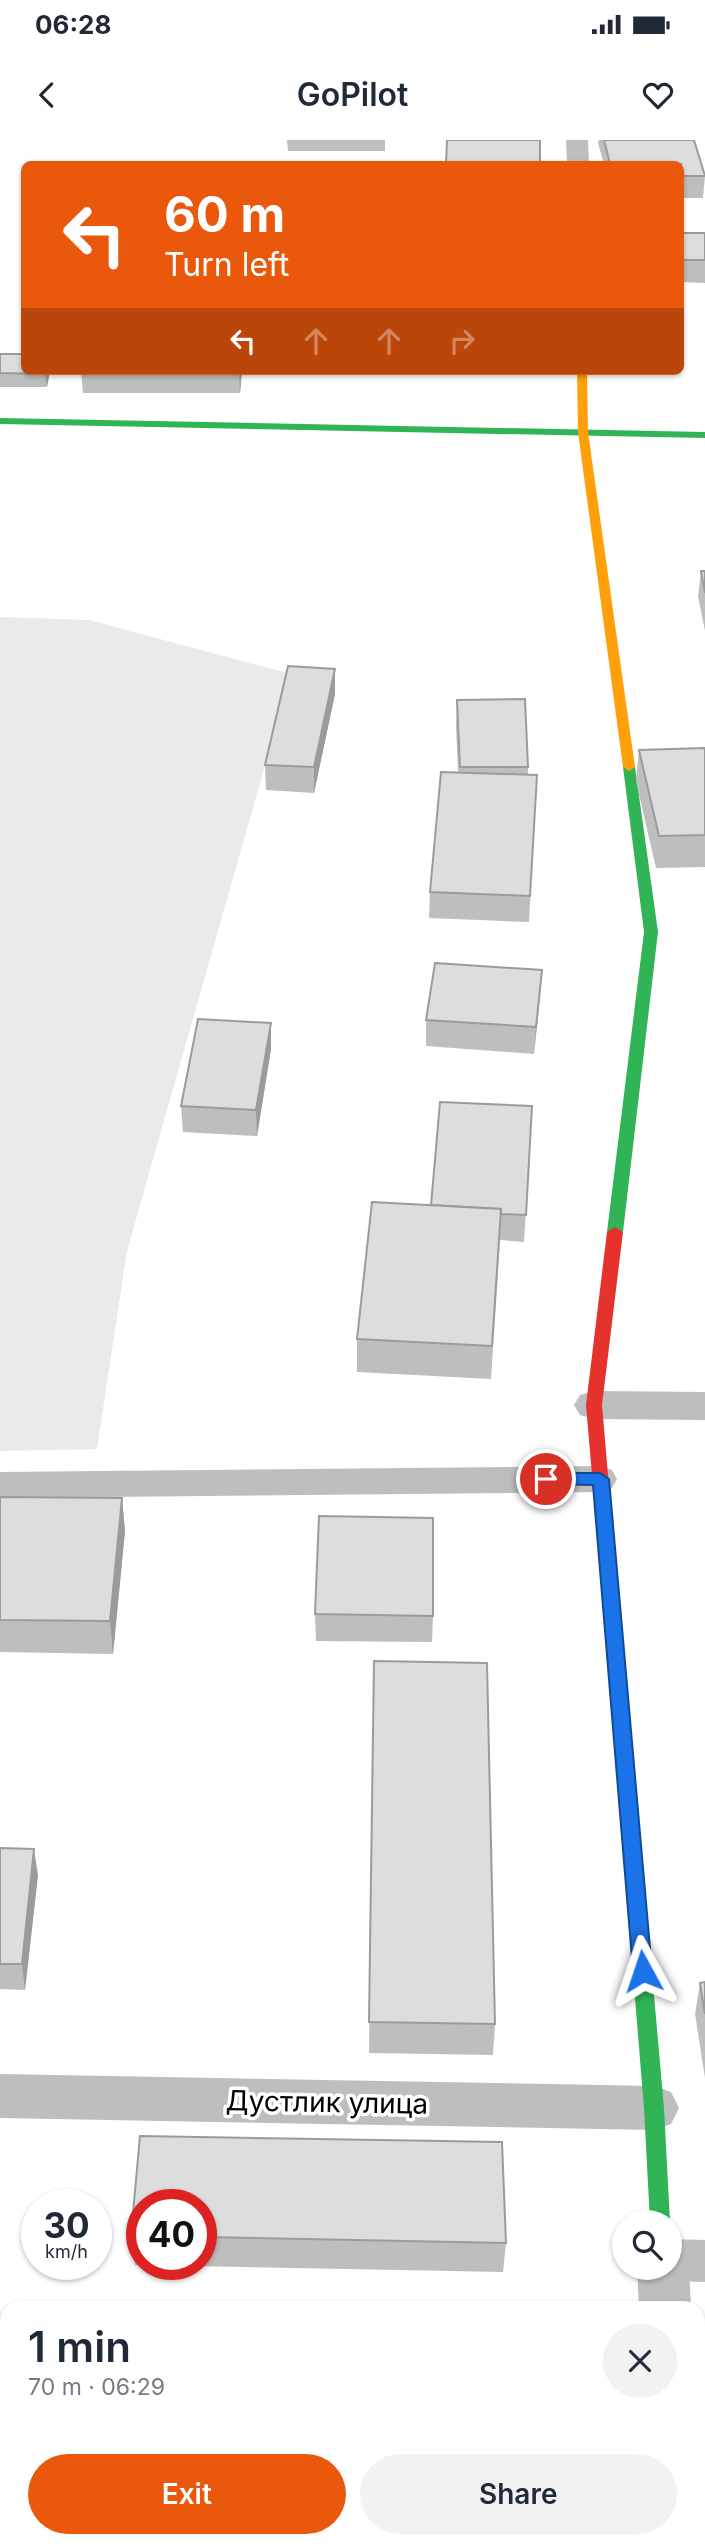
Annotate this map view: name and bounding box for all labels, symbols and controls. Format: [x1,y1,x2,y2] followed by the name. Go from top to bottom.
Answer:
[35,9,111,40] text: 06:28
[297,75,408,114] text: GoPilot
[28,76,66,114] icon: back
[639,76,677,114] icon: heart
[164,185,285,244] text: 60 m
[49,189,140,280] icon: left
[164,245,289,284] text: Turn left
[224,322,262,360] icon: left
[297,322,335,360] icon: ahead
[370,322,408,360] icon: ahead
[443,322,481,360] icon: right
[516,1449,576,1509] pin
[527,1460,565,1498] icon: arrive
[606,1934,680,2008] position arrow
[225,2083,429,2121] street label: Дустлик улица
[126,2189,217,2280] speed limit sign: 40
[43,2204,90,2246] text: 30
[612,2210,682,2280] map controls
[612,2210,682,2280] button: search
[45,2241,88,2262] text: km/h
[28,2321,131,2372] text: 1 min
[603,2324,677,2398] button: close
[28,2373,165,2401] text: 70 m · 06:29
[28,2454,346,2534] button: Exit
[360,2454,677,2534] button: Share

